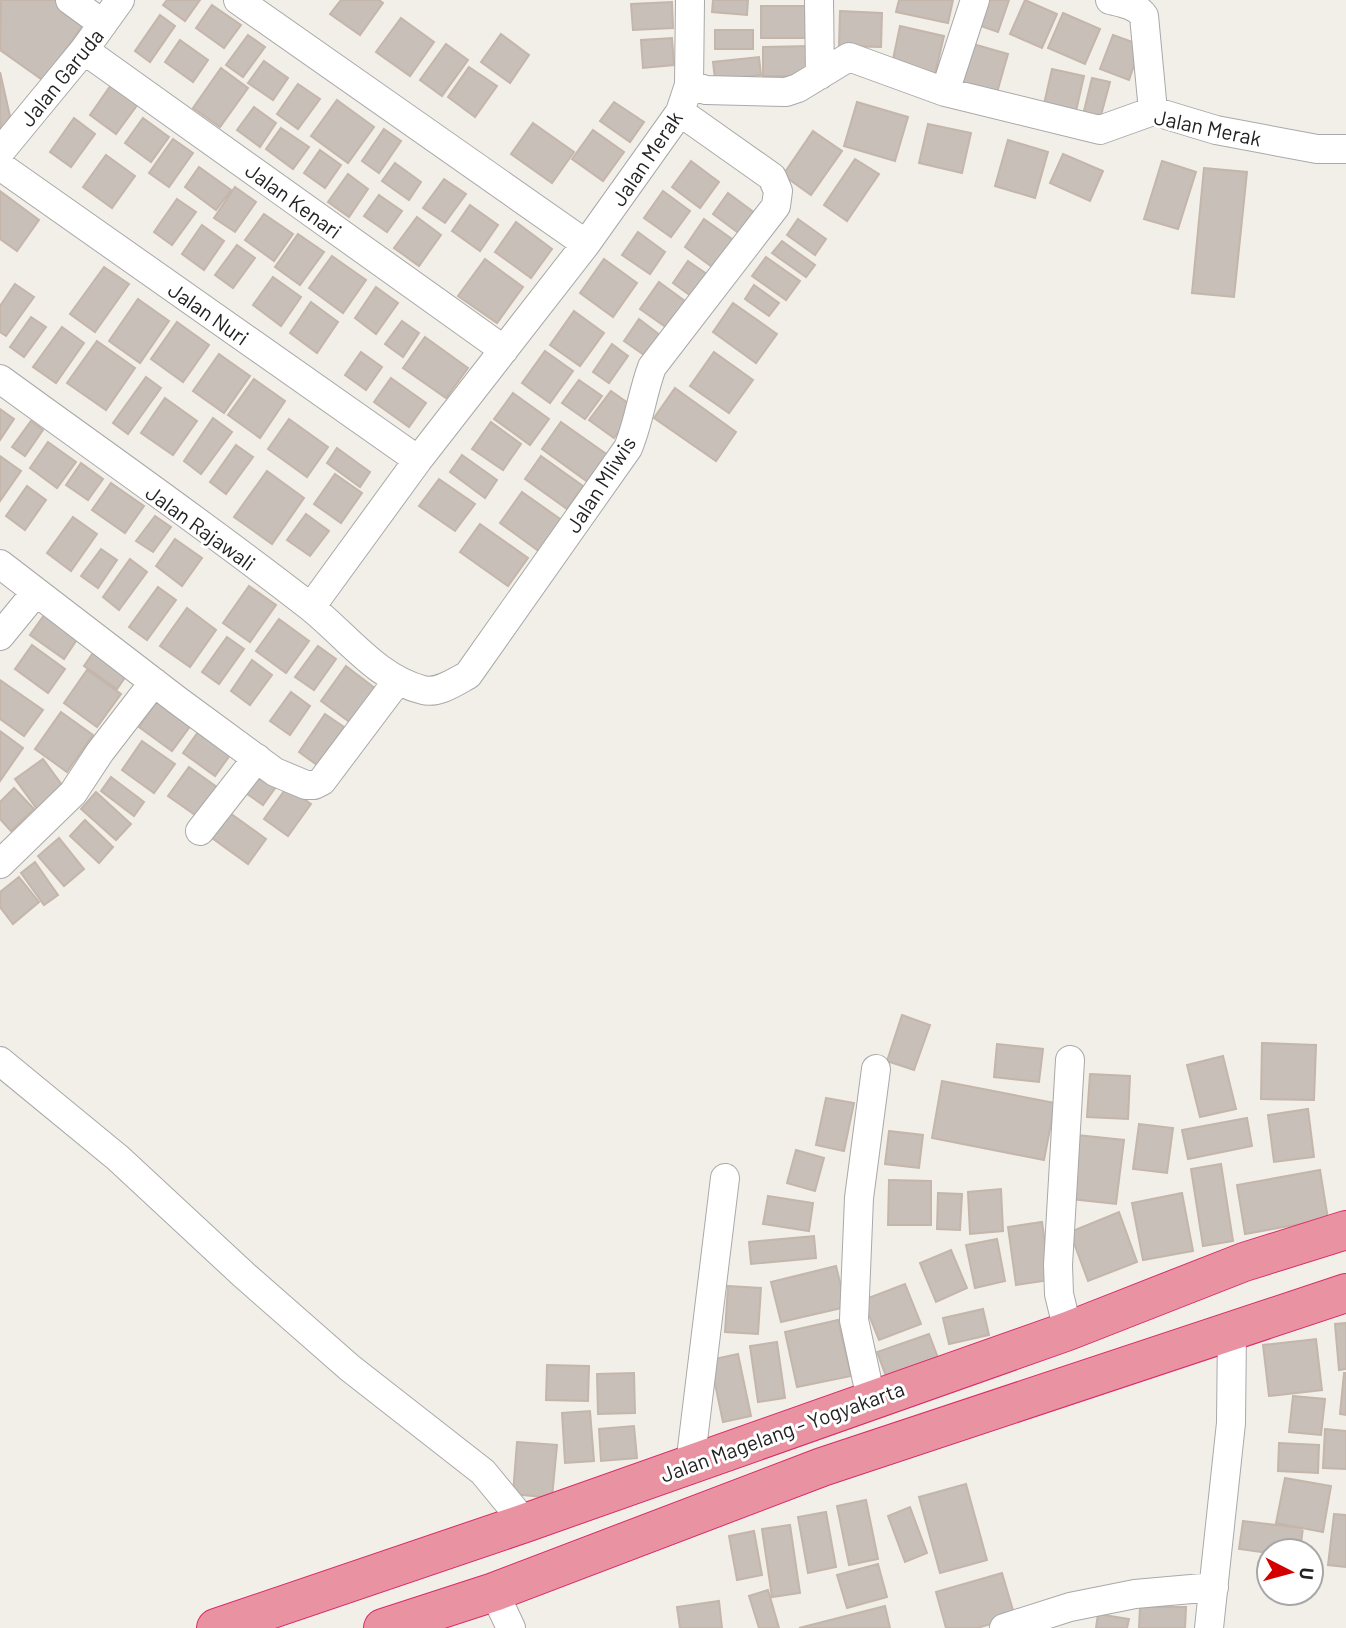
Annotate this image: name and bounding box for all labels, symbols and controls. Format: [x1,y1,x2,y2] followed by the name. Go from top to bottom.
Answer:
[14,23,108,131] street label: Jalan Garuda
[1152,103,1264,151] street label: Jalan Merak
[605,106,687,210] street label: Jalan Merak
[241,157,347,243] street label: Jalan Kenari
[164,276,254,350] street label: Jalan Nuri
[560,431,640,537] street label: Jalan Mliwis
[141,479,261,575] street label: Jalan Rajawali
[657,1375,907,1487] street label: Jalan Magelang - Yogyakarta
[1255,1537,1325,1607] north arrow
[1295,1567,1319,1581] text: U

